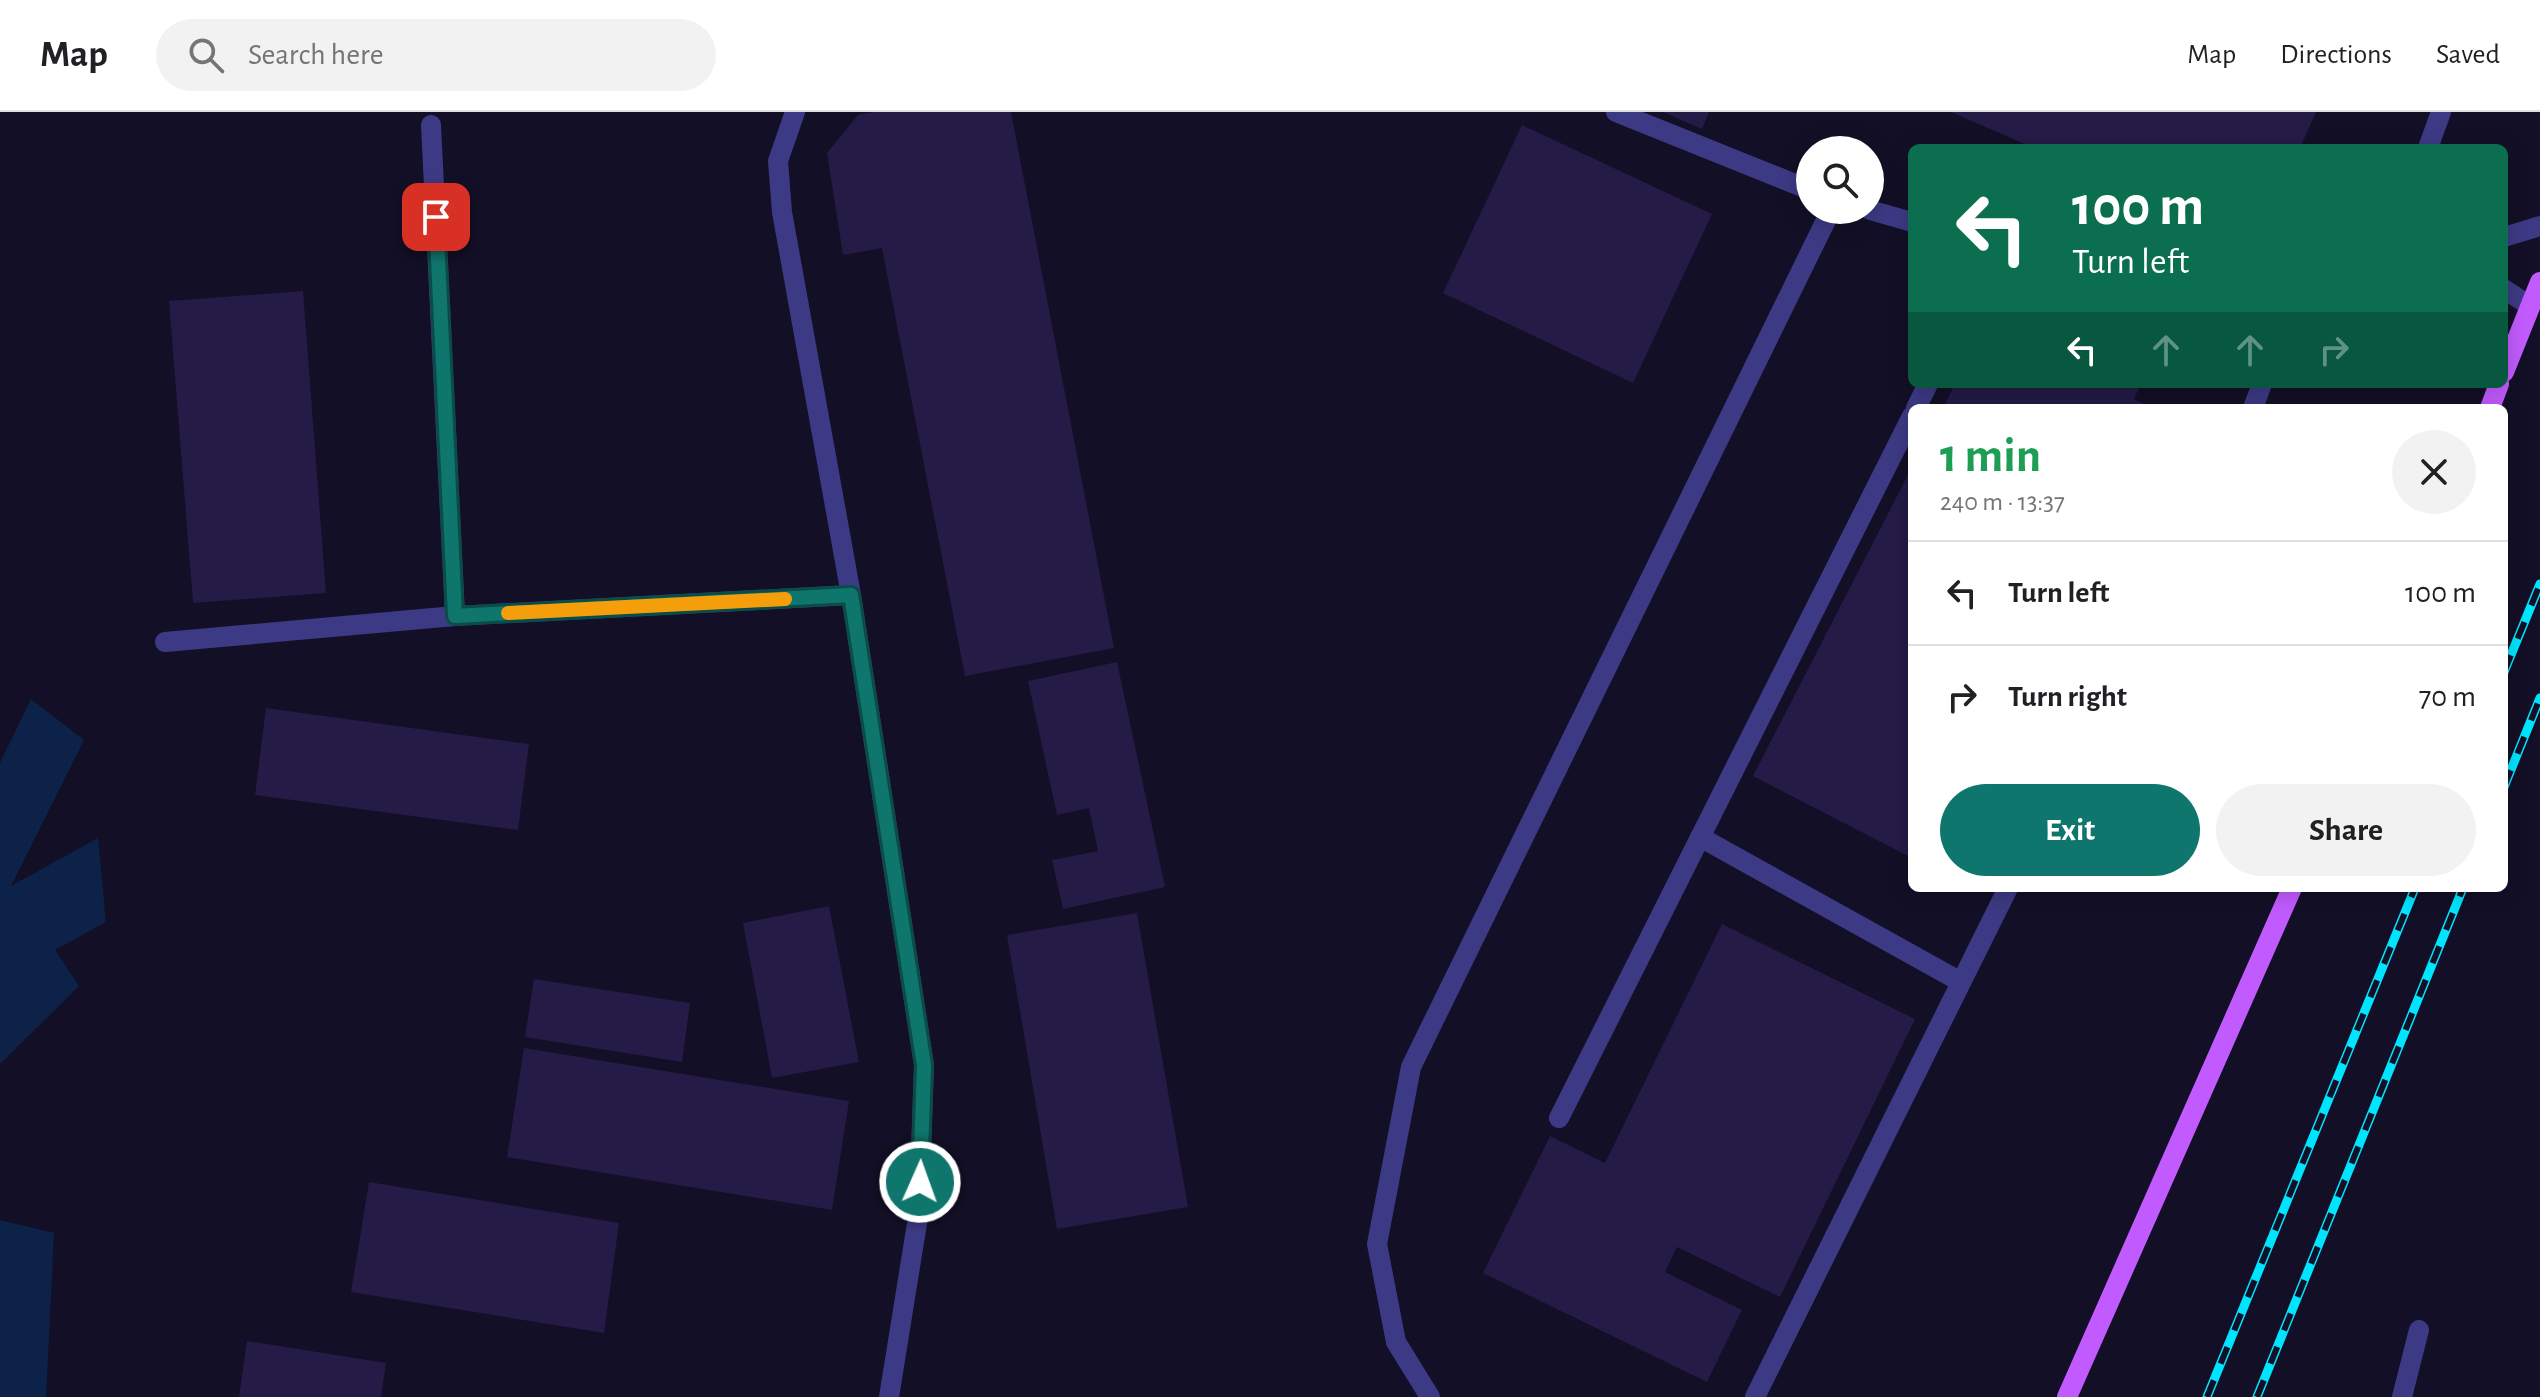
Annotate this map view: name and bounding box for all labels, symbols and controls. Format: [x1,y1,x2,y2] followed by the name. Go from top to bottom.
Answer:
[156,19,716,91] search box
[184,33,228,77] icon: search
[40,36,108,74] text: Map
[248,40,384,70] text: Search here
[2187,41,2236,69] text: Map
[2280,41,2392,69] text: Directions
[2436,41,2500,69] text: Saved
[1796,136,1884,224] map controls
[1796,136,1884,224] button: search
[1940,176,2044,280] icon: left
[2072,179,2204,235] text: 100 m
[402,183,470,251] pin
[414,195,458,239] icon: arrive
[2072,244,2189,280] text: Turn left
[2060,328,2104,372] icon: left
[2144,328,2188,372] icon: ahead
[2228,328,2272,372] icon: ahead
[2312,328,2356,372] icon: right
[2392,430,2476,514] button: close
[1940,433,2041,481] text: 1 min
[1940,489,2065,515] text: 240 m · 13:37
[1940,571,1984,615] icon: left
[2008,578,2109,608] text: Turn left
[2405,578,2476,608] text: 100 m
[1940,675,1984,719] icon: right
[2008,682,2127,712] text: Turn right
[2419,682,2476,712] text: 70 m
[1940,784,2200,876] button: Exit
[2216,784,2476,876] button: Share
[878,1140,962,1224] position arrow

